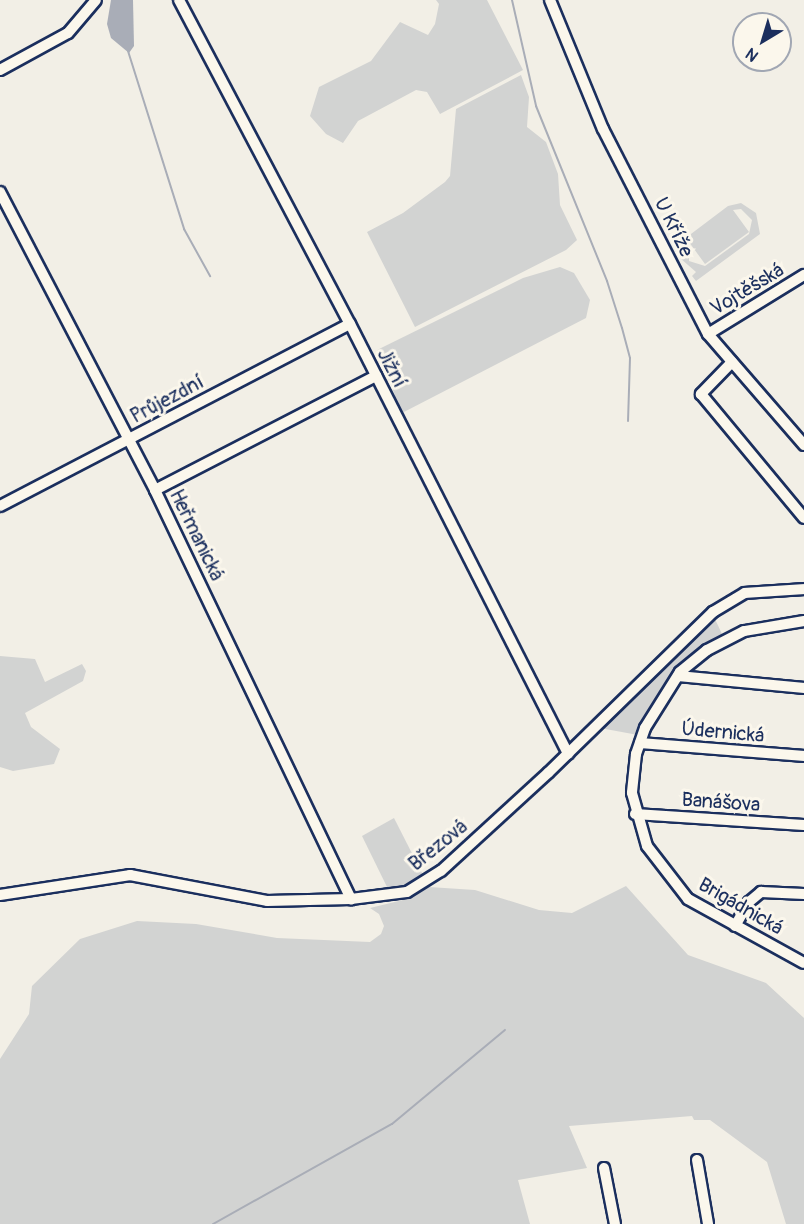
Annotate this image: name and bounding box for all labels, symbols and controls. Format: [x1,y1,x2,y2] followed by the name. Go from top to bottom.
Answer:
[732,12,792,72] north arrow
[742,43,763,66] text: N
[649,193,699,261] street label: U Kříže
[706,258,788,320] street label: Vojtěšská
[372,345,412,391] street label: Jižní
[126,370,208,428] street label: Průjezdní
[165,485,229,585] street label: Heřmanická
[681,716,765,748] street label: Údernická
[681,787,761,817] street label: Banášova
[404,814,472,876] street label: Březová
[694,872,788,940] street label: Brigádnická

